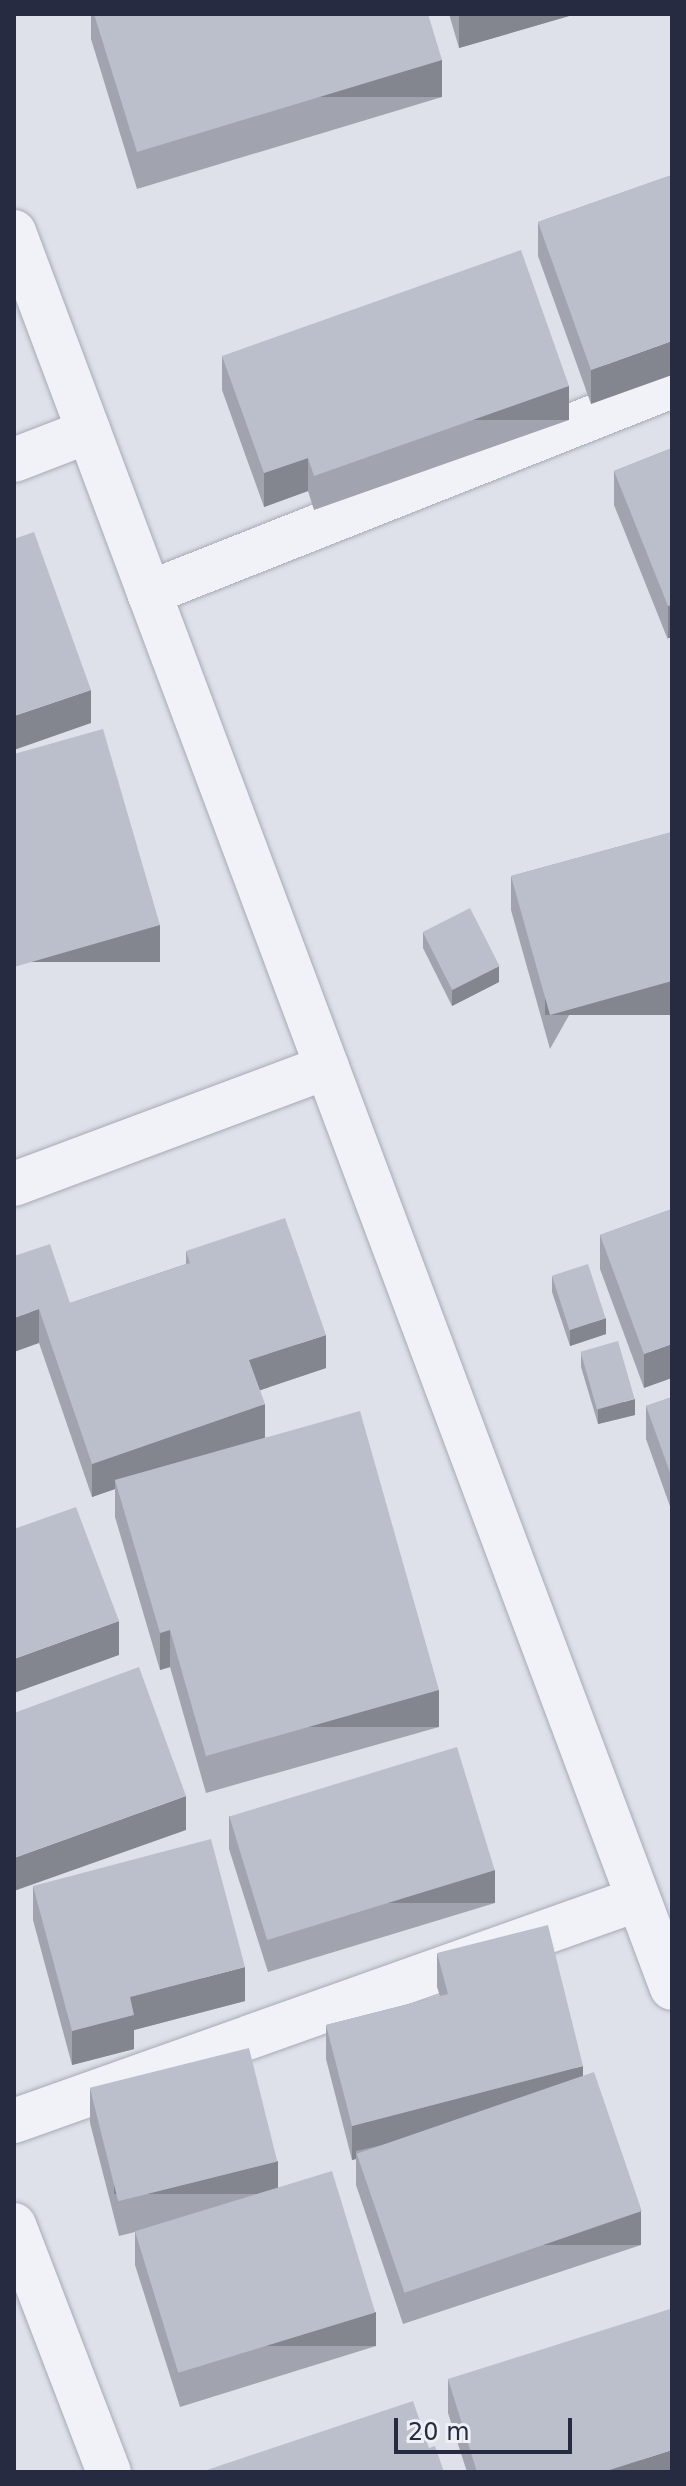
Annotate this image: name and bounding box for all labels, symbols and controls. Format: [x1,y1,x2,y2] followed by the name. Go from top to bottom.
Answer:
[398,2402,576,2452] scale bar
[408,2418,470,2446] text: 20 m

